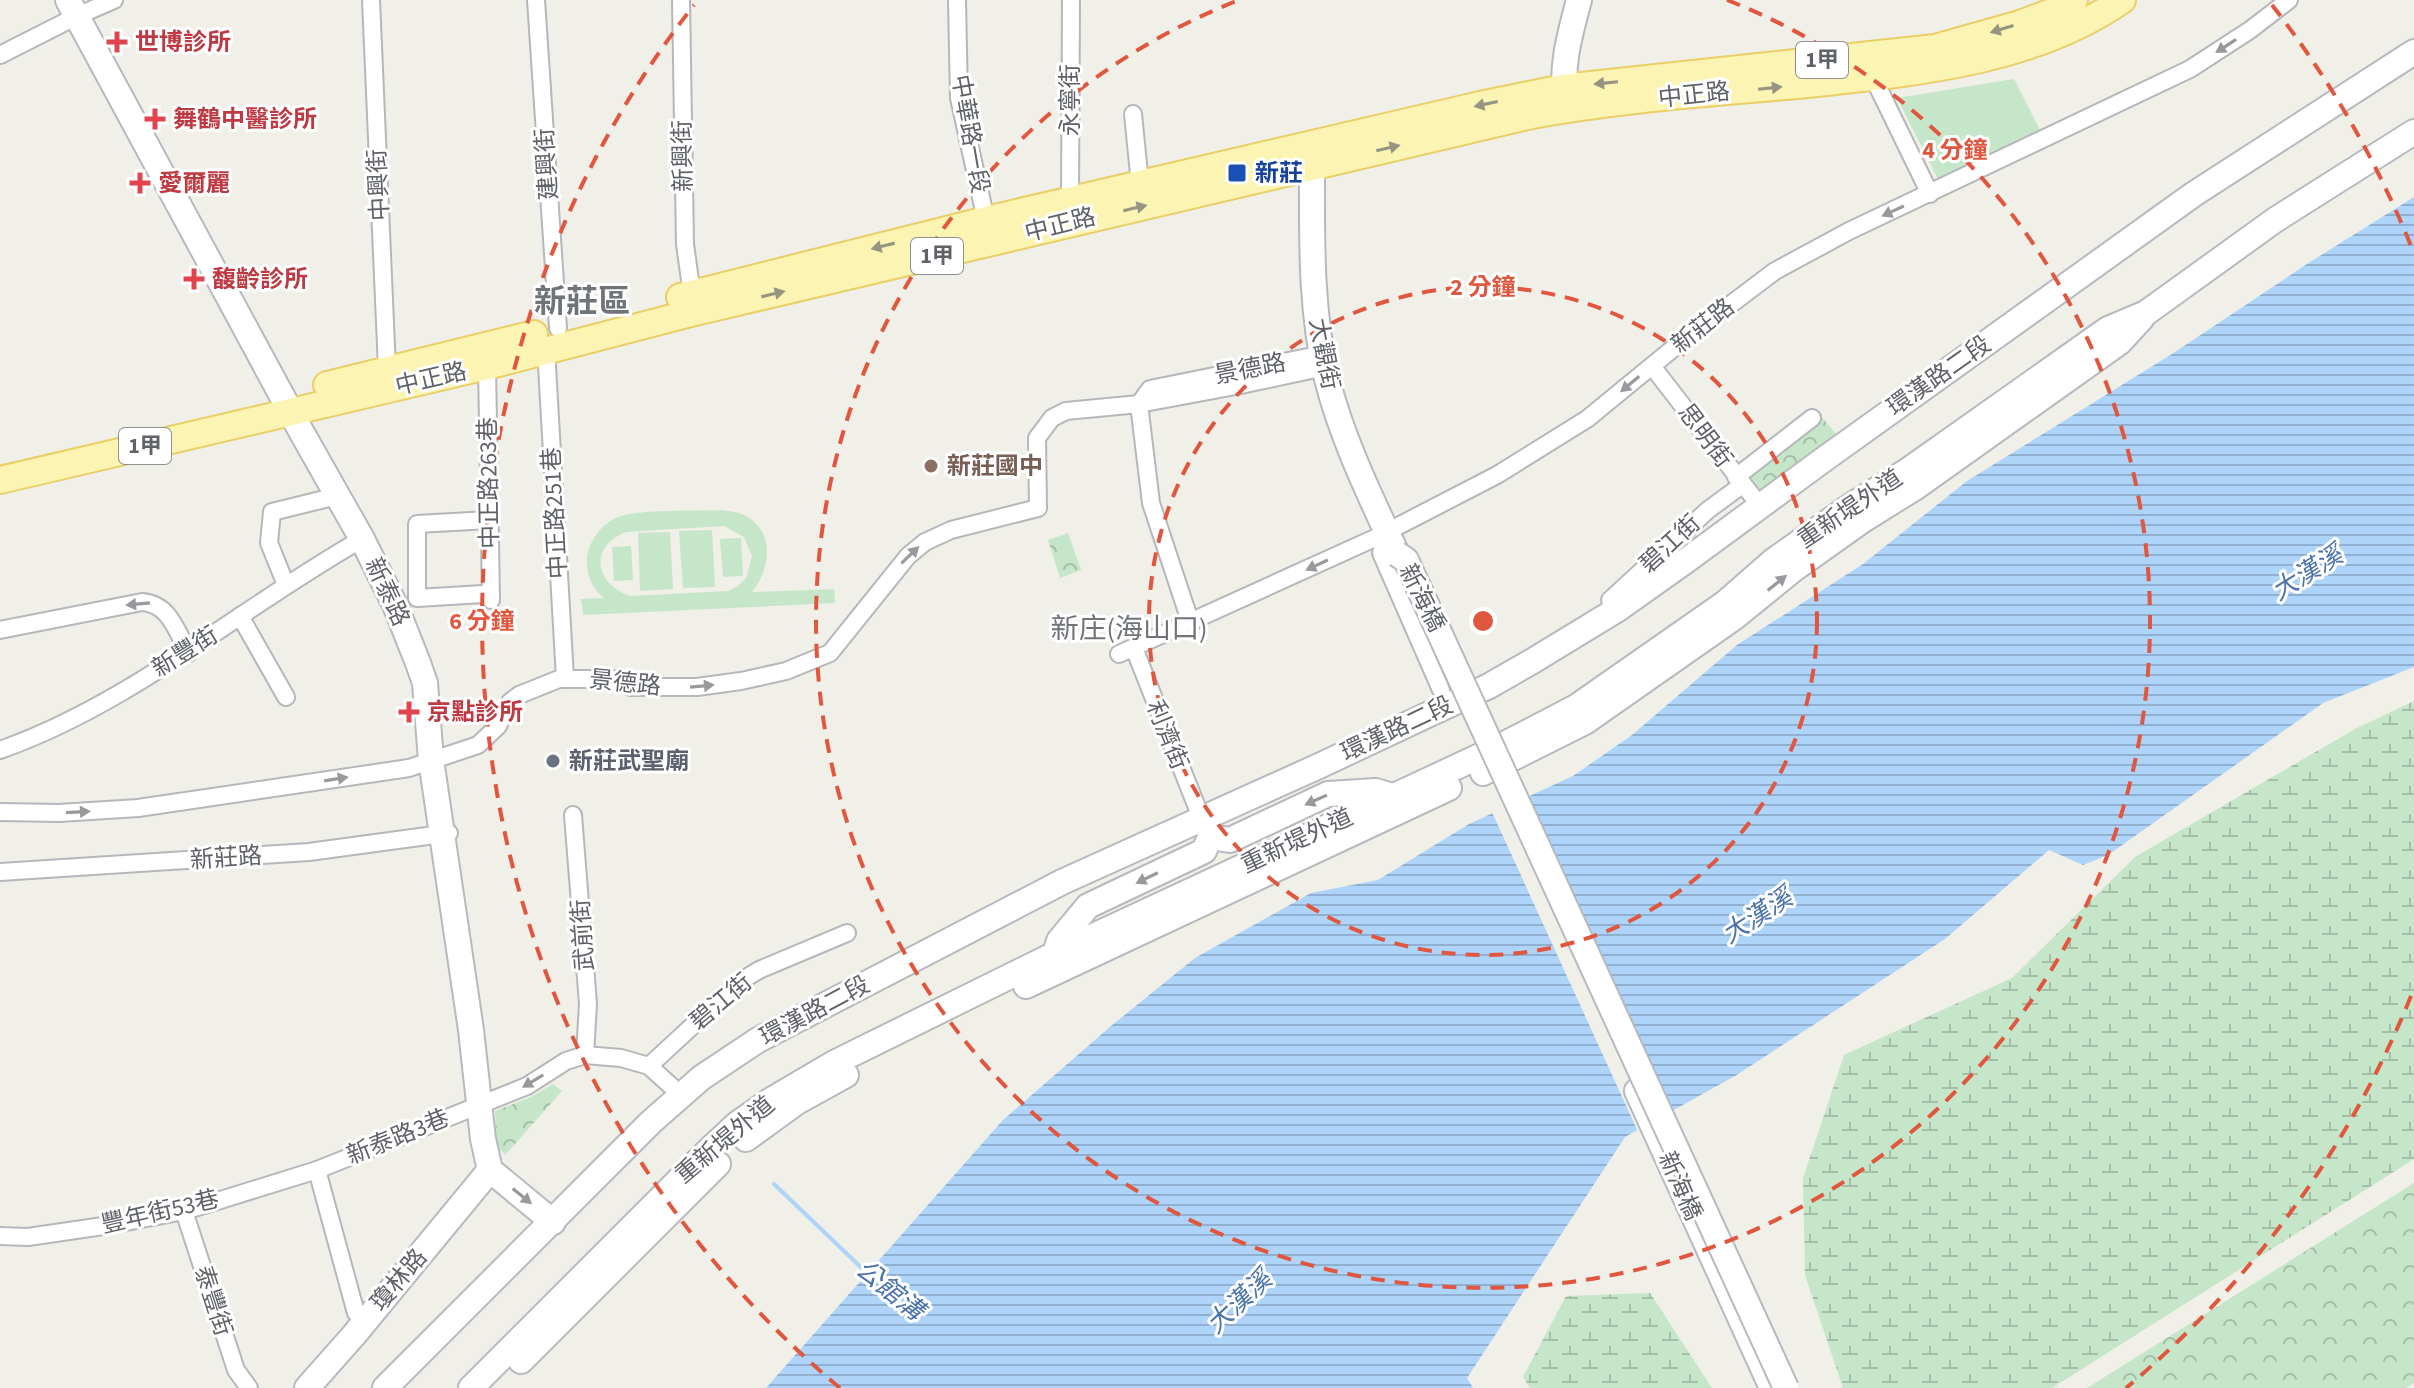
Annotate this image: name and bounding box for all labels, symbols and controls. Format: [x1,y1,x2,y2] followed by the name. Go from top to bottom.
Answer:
[1989,23,2013,36] one-way arrow
[135,25,231,60] place label: 世博診所
[106,31,128,53] marker: 世博診所
[2215,38,2237,53] one-way arrow
[1796,42,1848,78] road number: 1甲
[1053,64,1088,136] street label: 永寧街
[942,72,998,196] street label: 中華路一段
[1656,74,1732,116] street label: 中正路
[1593,77,1618,90] one-way arrow
[1758,81,1783,94] one-way arrow
[1474,98,1499,111] one-way arrow
[173,102,317,137] place label: 舞鶴中醫診所
[144,108,166,130] marker: 舞鶴中醫診所
[665,120,701,192] street label: 新興街
[527,127,567,201] street label: 建興街
[1922,133,1988,168] text: 4 分鐘
[1375,141,1400,154] one-way arrow
[360,148,398,222] street label: 中興街
[1255,156,1303,191] place label: 新莊
[1226,162,1248,184] marker: 新莊
[158,166,230,201] place label: 愛爾麗
[129,172,151,194] marker: 愛爾麗
[1021,199,1099,251] street label: 中正路
[1123,201,1148,213] one-way arrow
[1881,204,1905,218] one-way arrow
[911,238,963,274] road number: 1甲
[870,240,895,252] one-way arrow
[212,262,308,297] place label: 馥齡診所
[183,268,205,290] marker: 馥齡診所
[1450,270,1516,305] text: 2 分鐘
[534,279,630,325] district label: 新莊區
[761,287,786,300] one-way arrow
[1664,290,1742,362] street label: 新莊路
[1300,315,1348,393] street label: 大觀街
[1880,327,1998,425] street label: 環漢路二段
[1211,345,1289,393] street label: 景德路
[392,354,470,404] street label: 中正路
[1620,375,1640,392] one-way arrow
[1669,397,1741,475] street label: 思明街
[470,417,508,549] street label: 中正路263巷
[119,428,171,464] road number: 1甲
[534,446,576,580] street label: 中正路251巷
[947,449,1043,484] place label: 新莊國中
[922,457,940,475] marker: 新莊國中
[1790,461,1910,557] street label: 重新堤外道
[1632,507,1708,581] street label: 碧江街
[2264,535,2353,609] water label: 大漢溪
[900,547,919,565] one-way arrow
[356,552,418,632] street label: 新泰路
[1305,558,1328,572] one-way arrow
[1390,558,1454,638] street label: 新海橋
[1767,575,1787,592] one-way arrow
[125,598,150,611] one-way arrow
[449,604,515,639] text: 6 分鐘
[1469,607,1497,635] centre of rings
[1051,609,1207,649] district label: 新庄(海山口)
[145,618,225,686] street label: 新豐街
[587,662,663,704] street label: 景德路
[690,679,715,692] one-way arrow
[1335,688,1459,770] street label: 環漢路二段
[427,695,523,730] place label: 京點診所
[1137,695,1197,775] street label: 利濟街
[398,701,420,723] marker: 京點診所
[569,744,689,779] place label: 新莊武聖廟
[544,752,562,770] marker: 新莊武聖廟
[324,772,349,785] one-way arrow
[1304,793,1328,806] one-way arrow
[1235,800,1359,882] street label: 重新堤外道
[66,805,91,818] one-way arrow
[189,838,263,878] street label: 新莊路
[1136,871,1159,885] one-way arrow
[1714,877,1803,953] water label: 大漢溪
[563,898,603,972] street label: 武前街
[682,965,760,1039] street label: 碧江街
[754,967,876,1055] street label: 環漢路二段
[522,1074,544,1088] one-way arrow
[668,1088,782,1192] street label: 重新堤外道
[341,1101,455,1173] street label: 新泰路3巷
[1649,1146,1711,1226] street label: 新海橋
[98,1181,222,1243] street label: 豐年街53巷
[512,1187,532,1204] one-way arrow
[362,1241,436,1319] street label: 瓊林路
[848,1251,935,1331] water label: 公館溝
[1198,1259,1283,1342] water label: 大漢溪
[185,1261,241,1341] street label: 泰豐街

